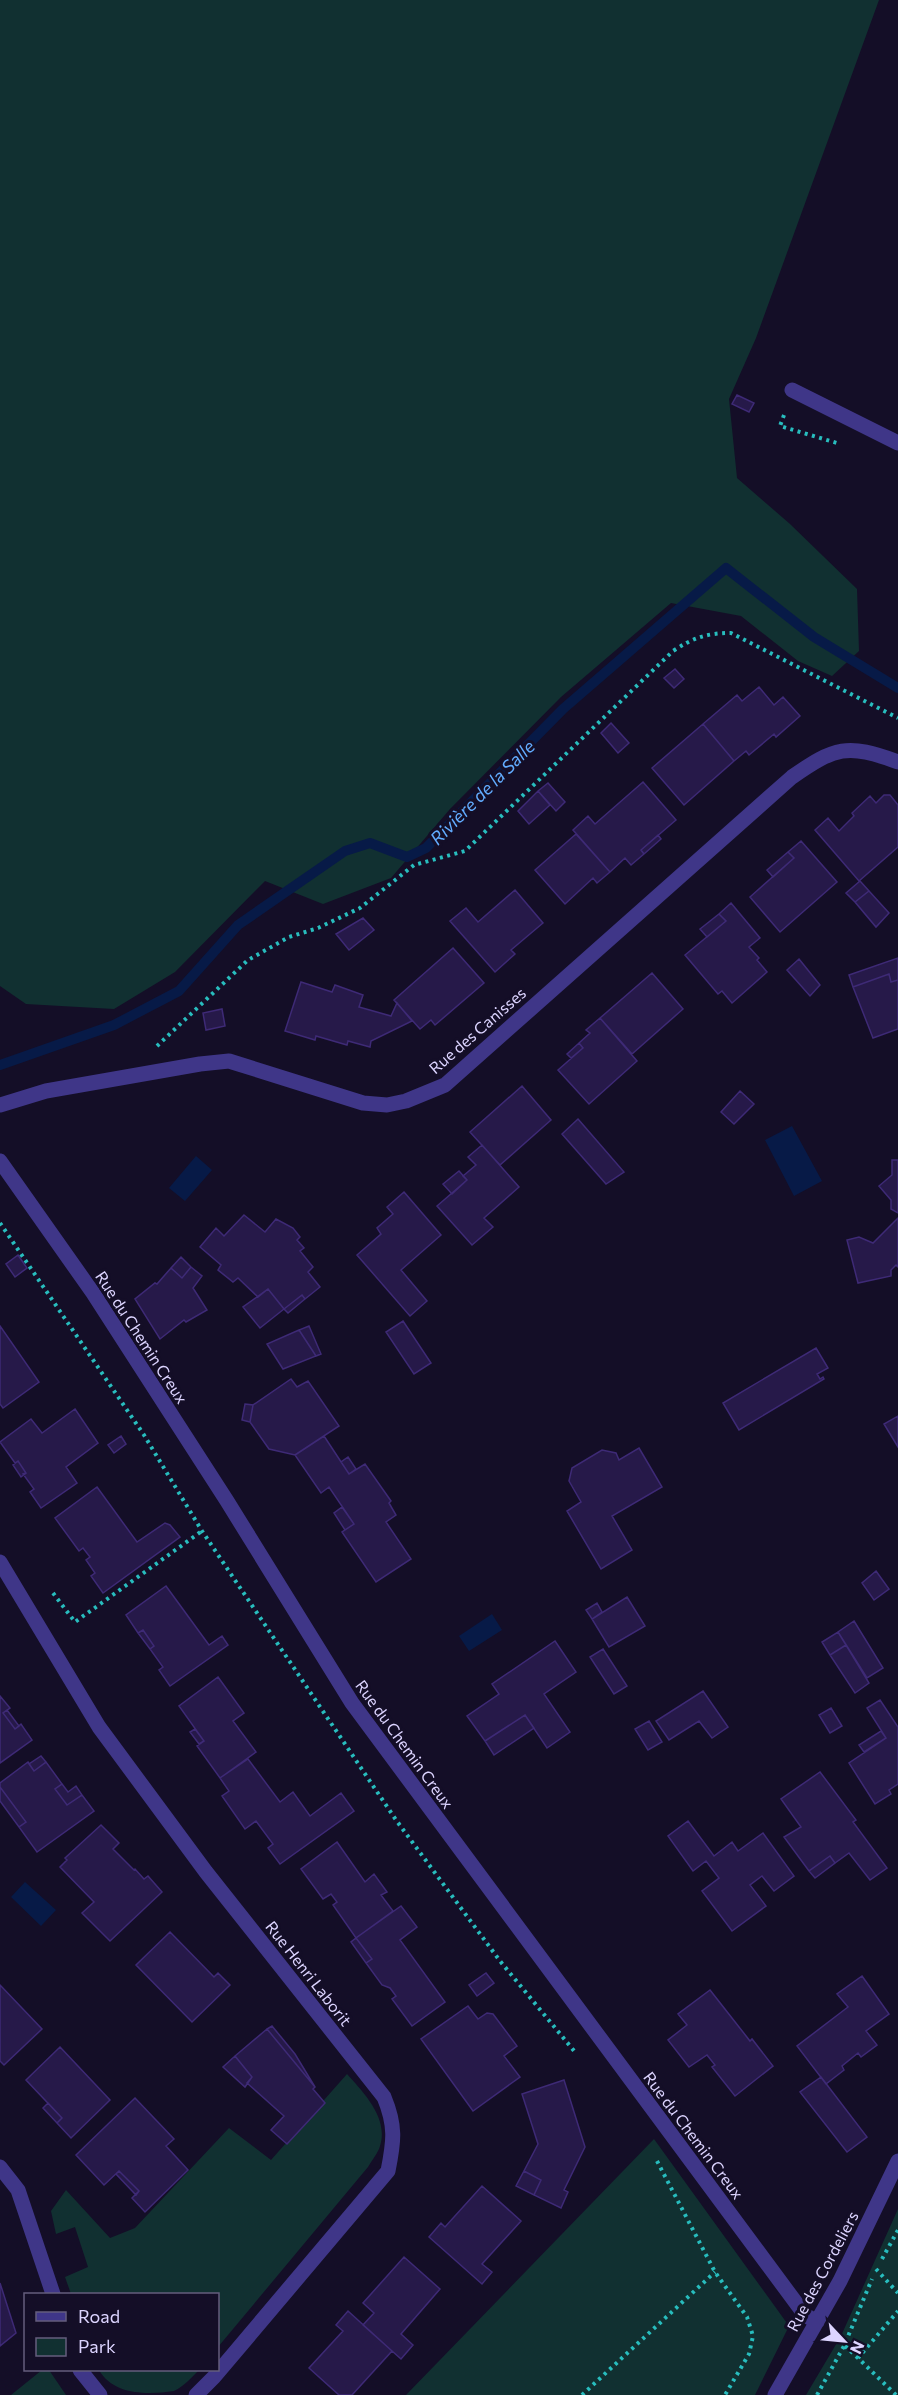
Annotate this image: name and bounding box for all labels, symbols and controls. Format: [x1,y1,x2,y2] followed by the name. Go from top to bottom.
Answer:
[425,735,539,849] water label: Rivière de la Salle
[425,983,529,1077] street label: Rue des Canisses
[92,1267,192,1407] street label: Rue du Chemin Creux
[352,1676,458,1812] street label: Rue du Chemin Creux
[262,1917,356,2030] street label: Rue Henri Laborit
[640,2068,748,2203] street label: Rue du Chemin Creux
[782,2208,862,2334] street label: Rue des Cordeliers
[24,2293,219,2371] legend
[78,2305,120,2327] text: Road
[814,2311,874,2371] north arrow
[78,2335,116,2357] text: Park
[847,2338,869,2357] text: N

